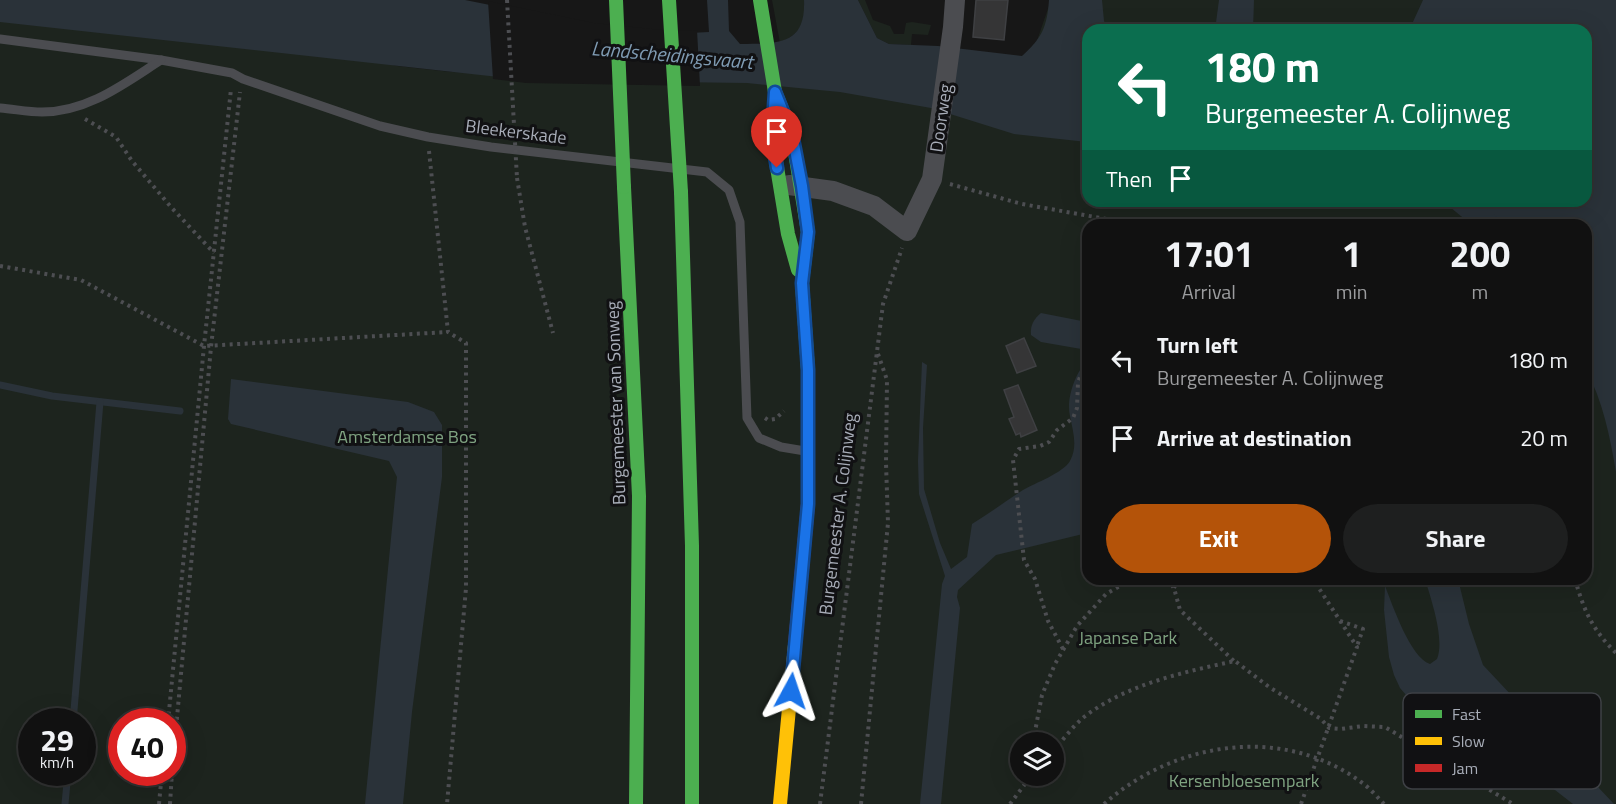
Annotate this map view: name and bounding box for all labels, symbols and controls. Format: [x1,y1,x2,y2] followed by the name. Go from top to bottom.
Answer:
[590,32,757,77] water label: Landscheidingsvaart
[1205,34,1320,98] text: 180 m
[1106,48,1184,126] icon: left
[922,82,959,154] street label: Doorweg
[1205,92,1510,133] text: Burgemeester A. Colijnweg
[751,106,802,168] pin
[464,112,568,151] street label: Bleekerskade
[760,115,793,148] icon: arrive
[1106,162,1152,196] text: Then
[1164,162,1197,195] icon: arrive
[1164,226,1254,281] text: 17:01
[1342,226,1362,281] text: 1
[1450,226,1510,281] text: 200
[1182,276,1236,307] text: Arrival
[1336,276,1368,307] text: min
[1471,276,1488,307] text: m
[598,300,633,506] street label: Burgemeester van Sonweg
[1157,328,1238,362] text: Turn left
[1508,343,1568,377] text: 180 m
[1106,344,1139,377] icon: left
[1157,362,1383,393] text: Burgemeester A. Colijnweg
[812,411,863,617] street label: Burgemeester A. Colijnweg
[1157,421,1352,455] text: Arrive at destination
[1520,421,1568,455] text: 20 m
[1106,422,1139,455] icon: arrive
[337,423,477,450] park label: Amsterdamse Bos
[1106,504,1331,573] button: Exit
[1343,504,1568,573] button: Share
[1079,624,1178,651] park label: Japanse Park
[759,659,823,723] position arrow
[1403,693,1601,789] legend
[1452,702,1481,726] text: Fast
[108,708,186,786] speed limit sign: 40
[40,717,74,763] text: 29
[1452,729,1485,753] text: Slow
[1010,732,1064,786] map controls
[1010,732,1064,786] button: layers
[40,751,74,774] text: km/h
[1452,756,1478,780] text: Jam
[1169,767,1320,794] park label: Kersenbloesempark

